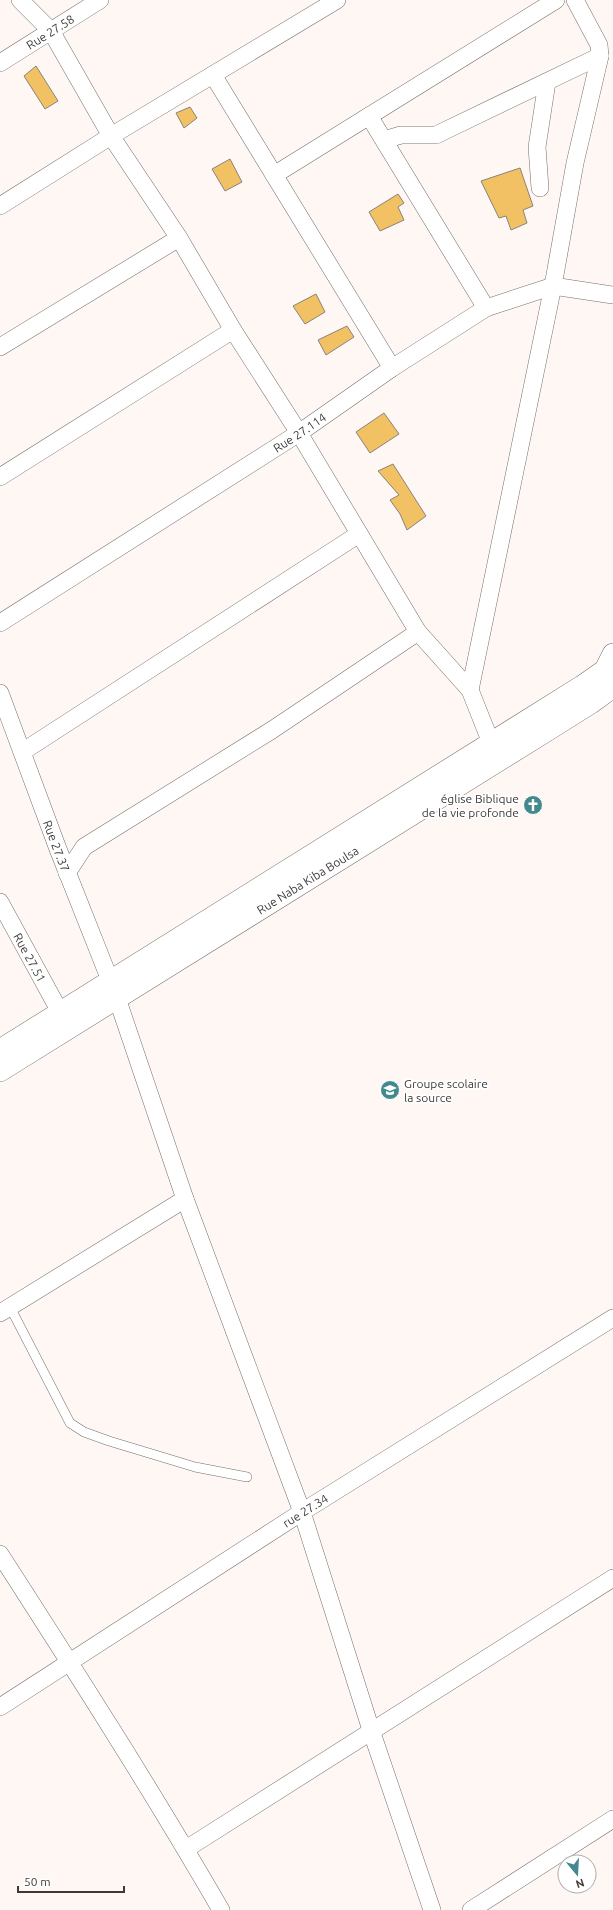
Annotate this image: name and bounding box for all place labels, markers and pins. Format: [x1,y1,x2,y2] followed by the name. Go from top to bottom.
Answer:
[422,792,519,819] place label: église Biblique de la vie profonde
[522,794,544,816] church icon: église Biblique de la vie profonde
[404,1077,488,1104] place label: Groupe scolaire la source
[379,1079,401,1101] school or university icon: Groupe scolaire la source

